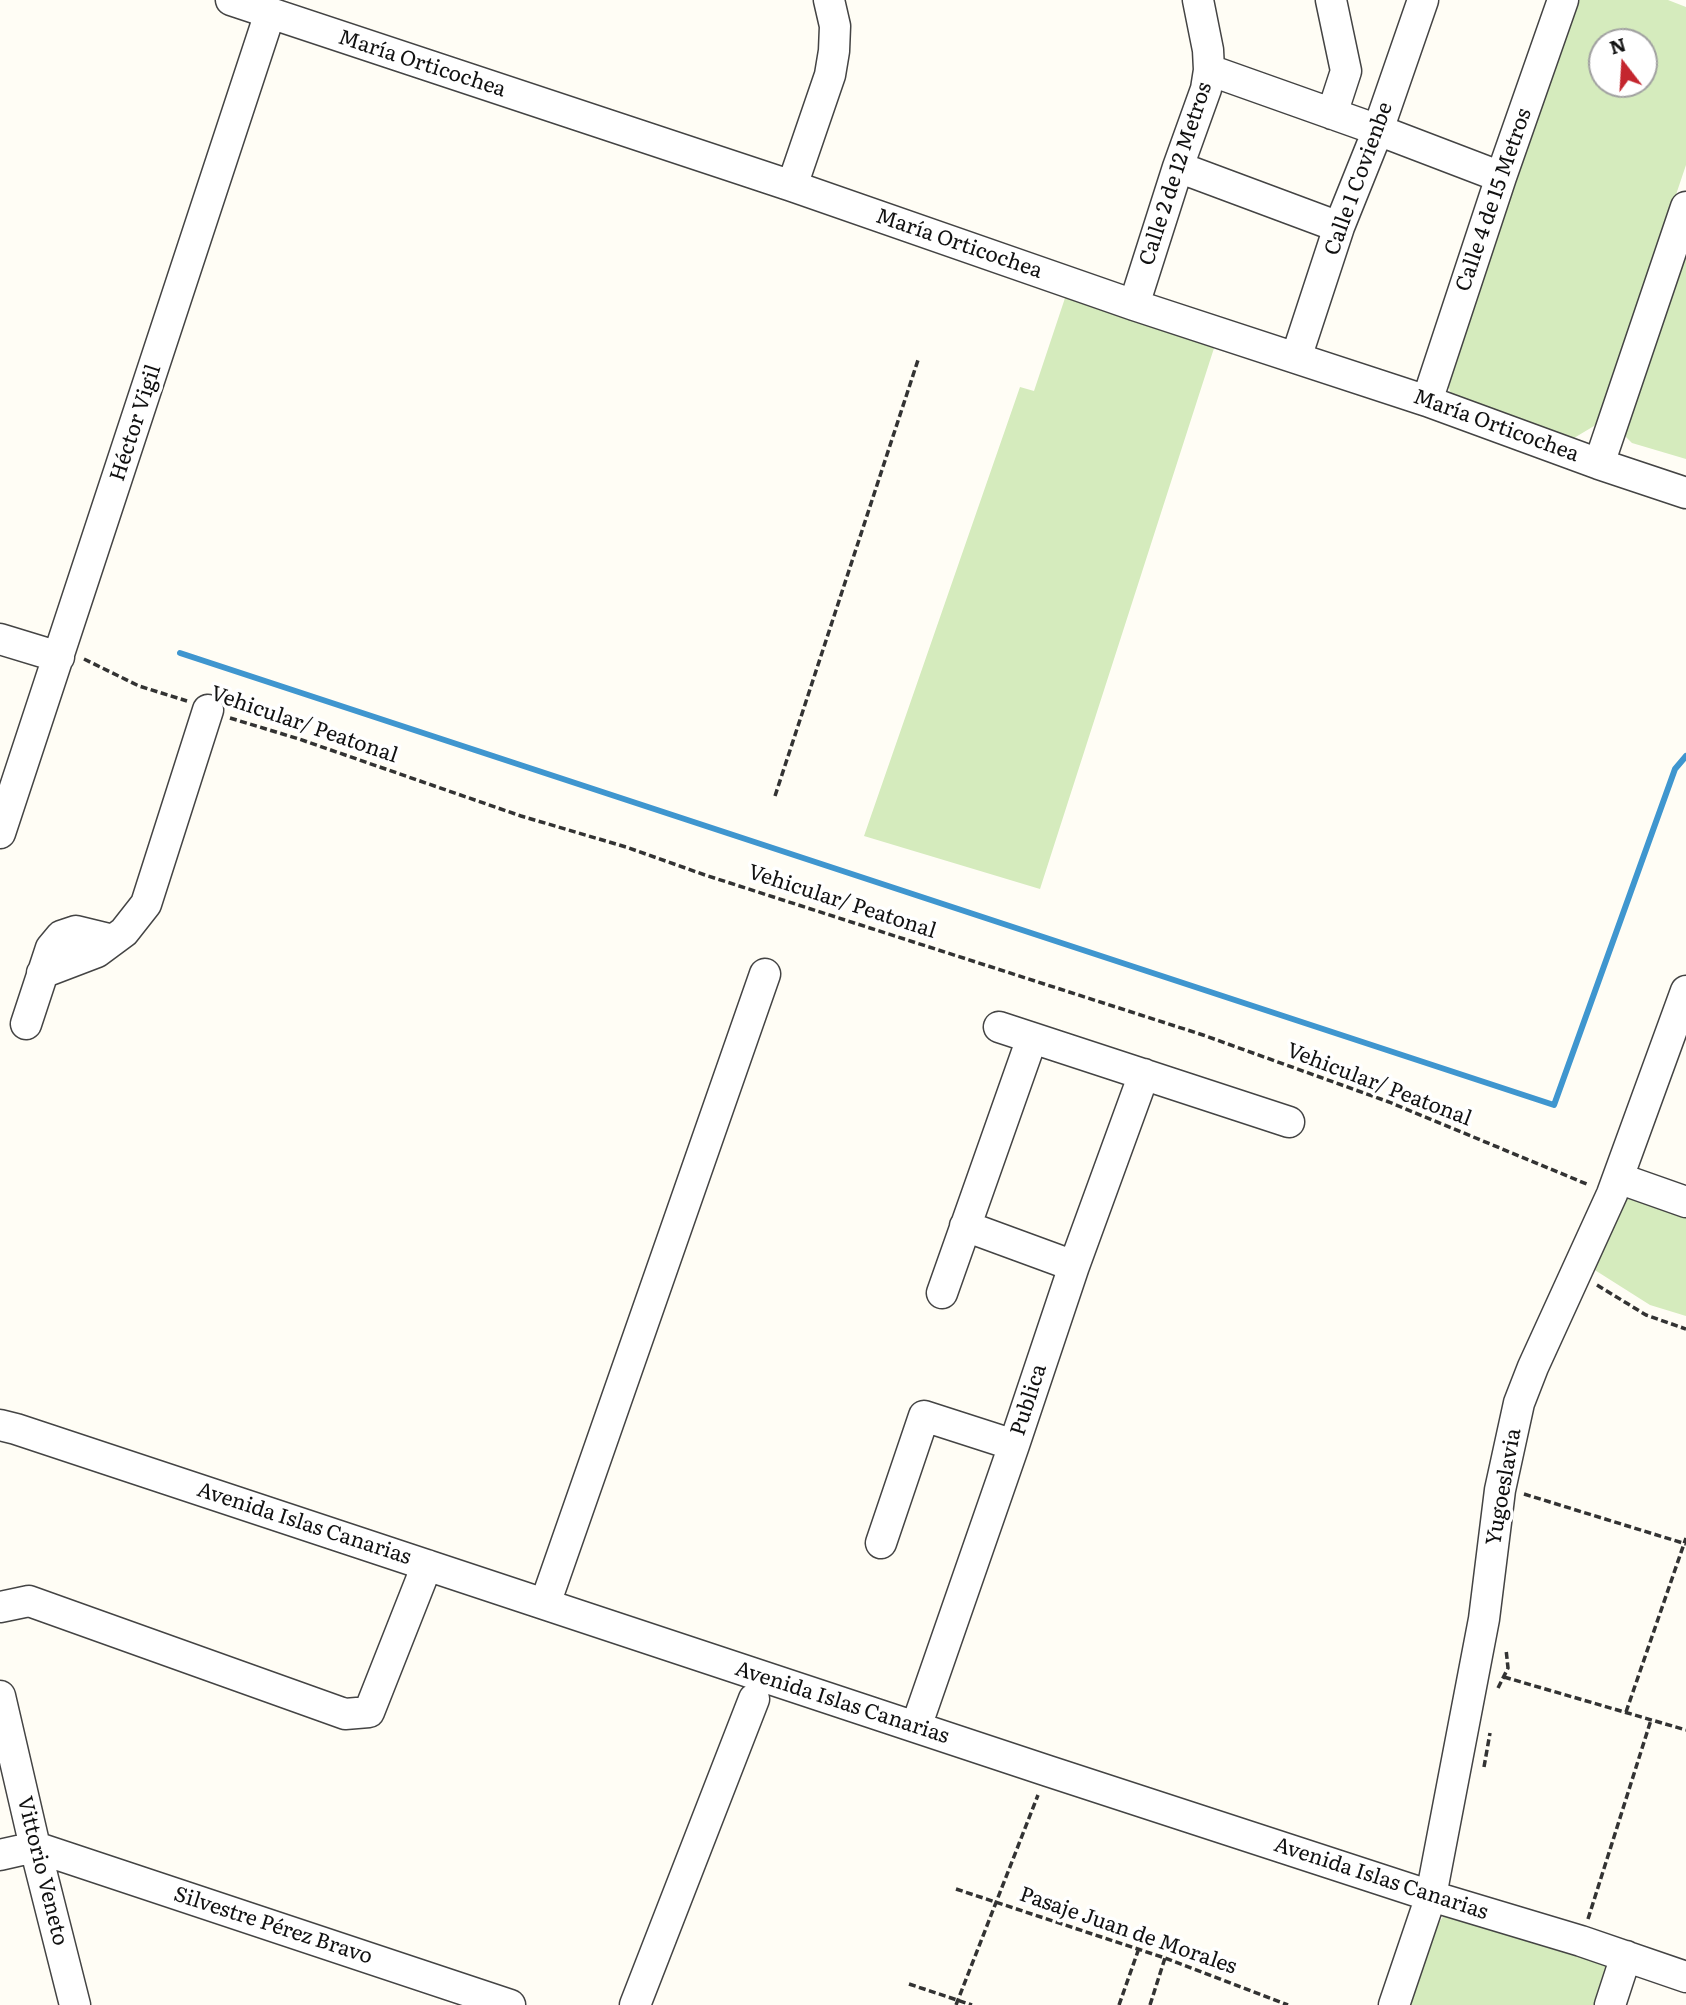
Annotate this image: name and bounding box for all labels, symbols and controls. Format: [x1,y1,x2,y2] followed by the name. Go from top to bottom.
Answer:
[335,25,509,103] street label: María Orticochea
[1588,28,1658,98] north arrow
[1606,29,1629,61] text: N
[1134,79,1218,269] street label: Calle 2 de 12 Metros
[1320,99,1398,259] street label: Calle 1 Covienbe
[1451,105,1537,295] street label: Calle 4 de 15 Metros
[872,204,1046,284] street label: María Orticochea
[105,361,167,485] street label: Héctor Vigil
[1410,384,1582,468] street label: María Orticochea
[207,681,401,769] street label: Vehicular/ Peatonal
[745,860,939,944] street label: Vehicular/ Peatonal
[1283,1038,1475,1132] street label: Vehicular/ Peatonal
[1006,1361,1052,1439] street label: Publica
[1481,1426,1527,1548] street label: Yugoeslavia
[194,1477,414,1571] street label: Avenida Islas Canarias
[732,1656,952,1750] street label: Avenida Islas Canarias
[11,1794,73,1948] street label: Vittorio Veneto
[1271,1832,1491,1926] street label: Avenida Islas Canarias
[171,1882,375,1970] street label: Silvestre Pérez Bravo
[1016,1882,1240,1980] street label: Pasaje Juan de Morales

